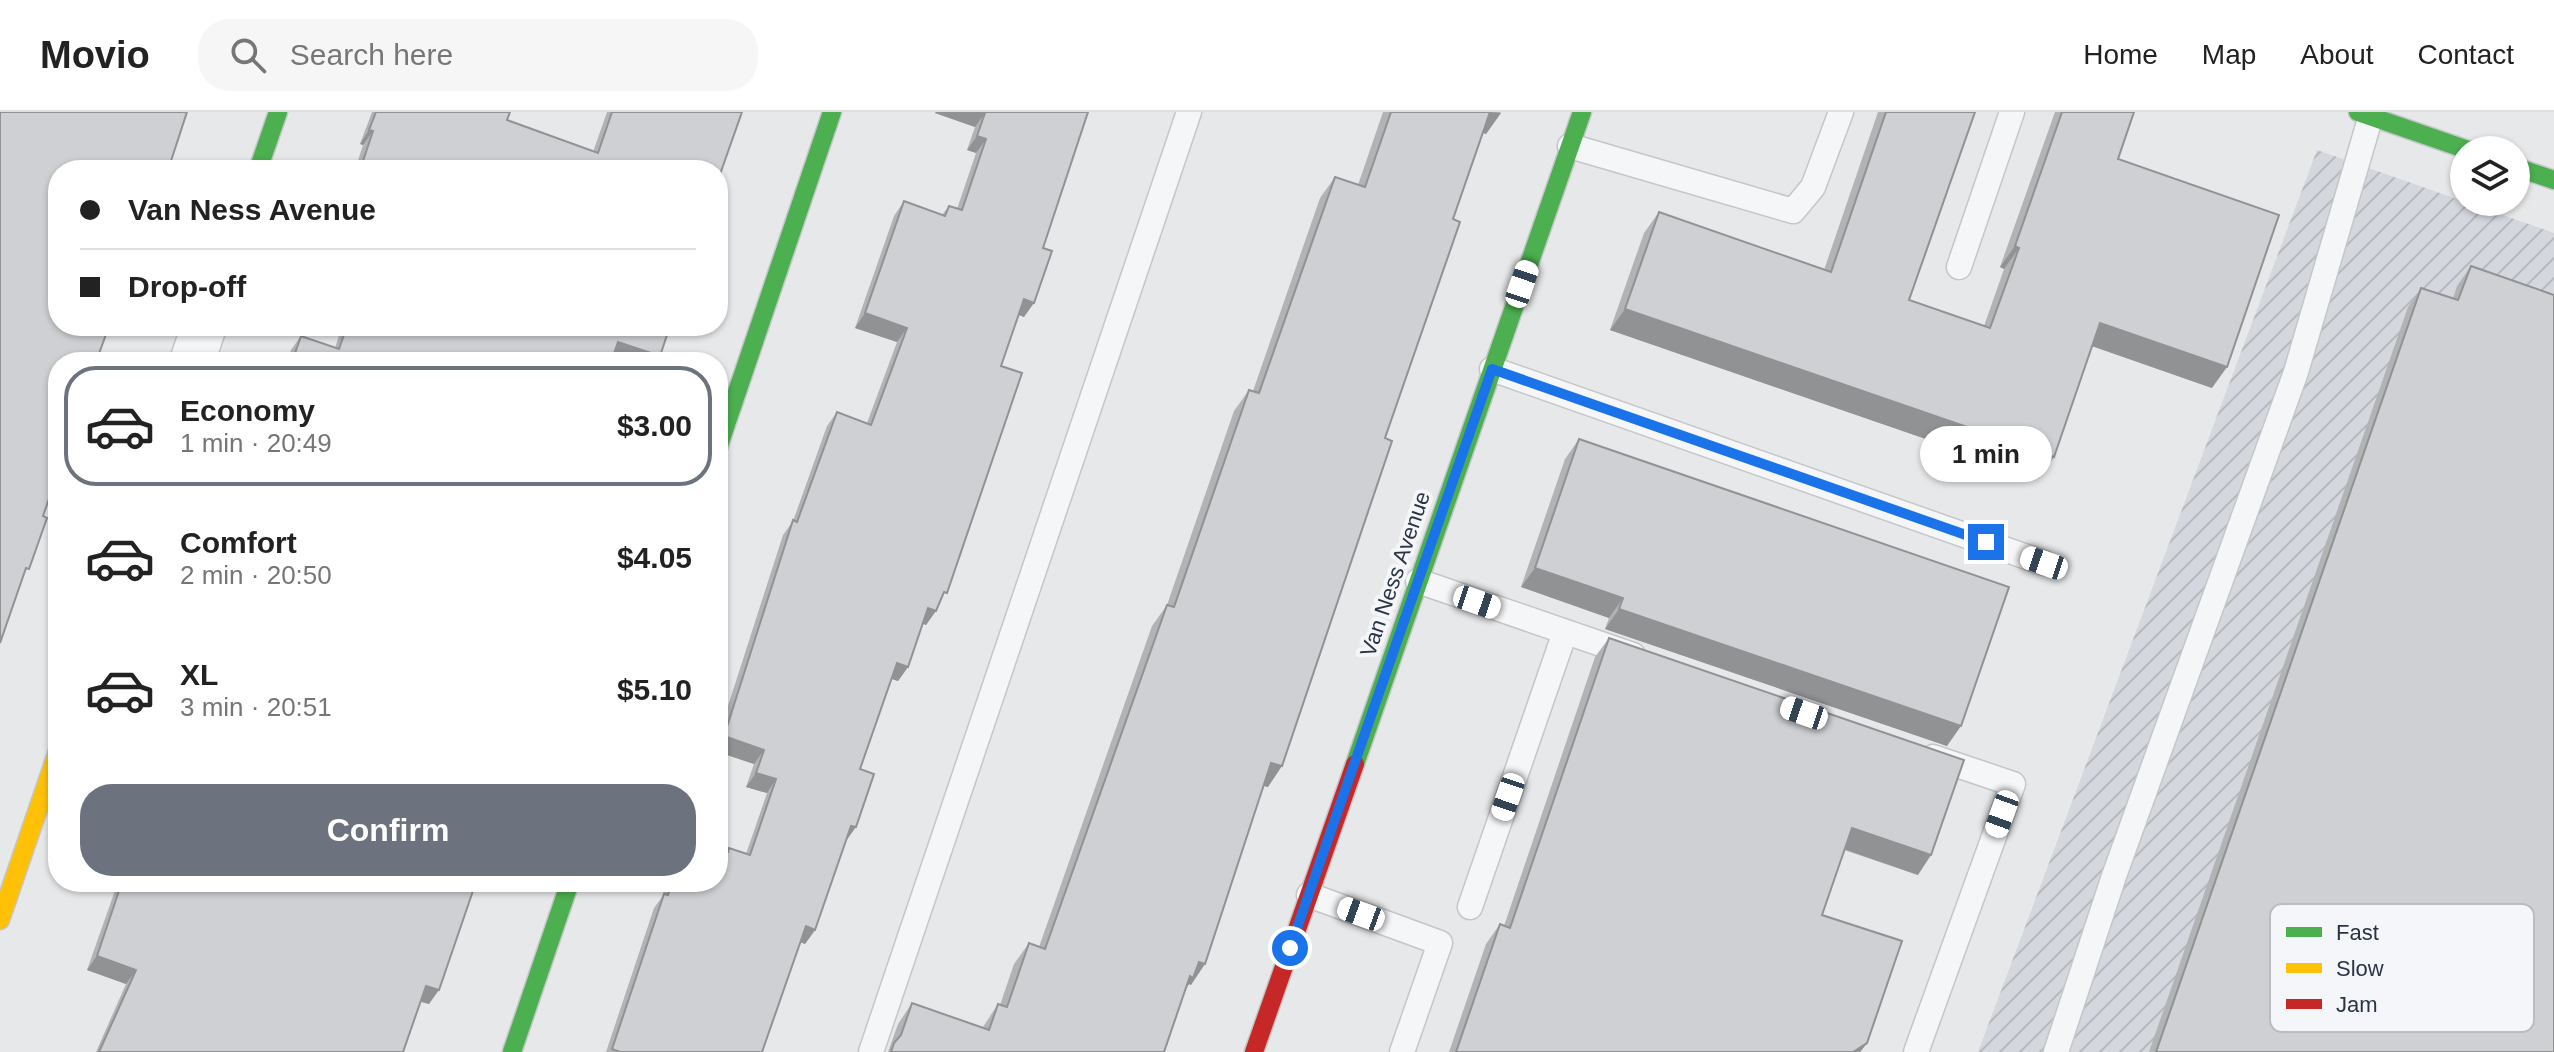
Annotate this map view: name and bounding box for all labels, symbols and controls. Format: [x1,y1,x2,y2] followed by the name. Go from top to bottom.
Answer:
[198,19,758,91] search box
[226,33,270,77] icon: search
[40,34,150,76] text: Movio
[290,38,453,71] text: Search here
[2083,39,2158,70] text: Home
[2202,39,2256,70] text: Map
[2300,39,2374,70] text: About
[2418,39,2514,70] text: Contact
[2450,136,2530,216] map controls
[2450,136,2530,216] button: layers
[128,193,376,226] text: Van Ness Avenue
[1503,257,1541,311] car
[128,270,246,303] text: Drop-off
[84,390,156,462] icon: car
[180,394,315,427] text: Economy
[617,409,692,442] text: $3.00
[1920,426,2052,482] callout: 1 min
[180,428,332,458] text: 1 min · 20:49
[1952,439,2020,469] text: 1 min
[1355,488,1435,660] street label: Van Ness Avenue
[84,522,156,594] icon: car
[1968,524,2004,560] route end
[180,526,297,559] text: Comfort
[617,541,692,574] text: $4.05
[2017,544,2071,582] car
[180,560,332,590] text: 2 min · 20:50
[1450,583,1504,621] car
[84,654,156,726] icon: car
[180,658,218,691] text: XL
[617,673,692,706] text: $5.10
[180,692,332,722] text: 3 min · 20:51
[1777,694,1831,732] car
[1489,770,1527,824] car
[80,784,696,876] button: Confirm
[1983,787,2021,841] car
[1334,895,1388,933] car
[2270,904,2534,1032] legend
[2336,920,2379,945] text: Fast
[1272,930,1308,966] route start
[2336,956,2384,981] text: Slow
[2336,992,2378,1017] text: Jam

